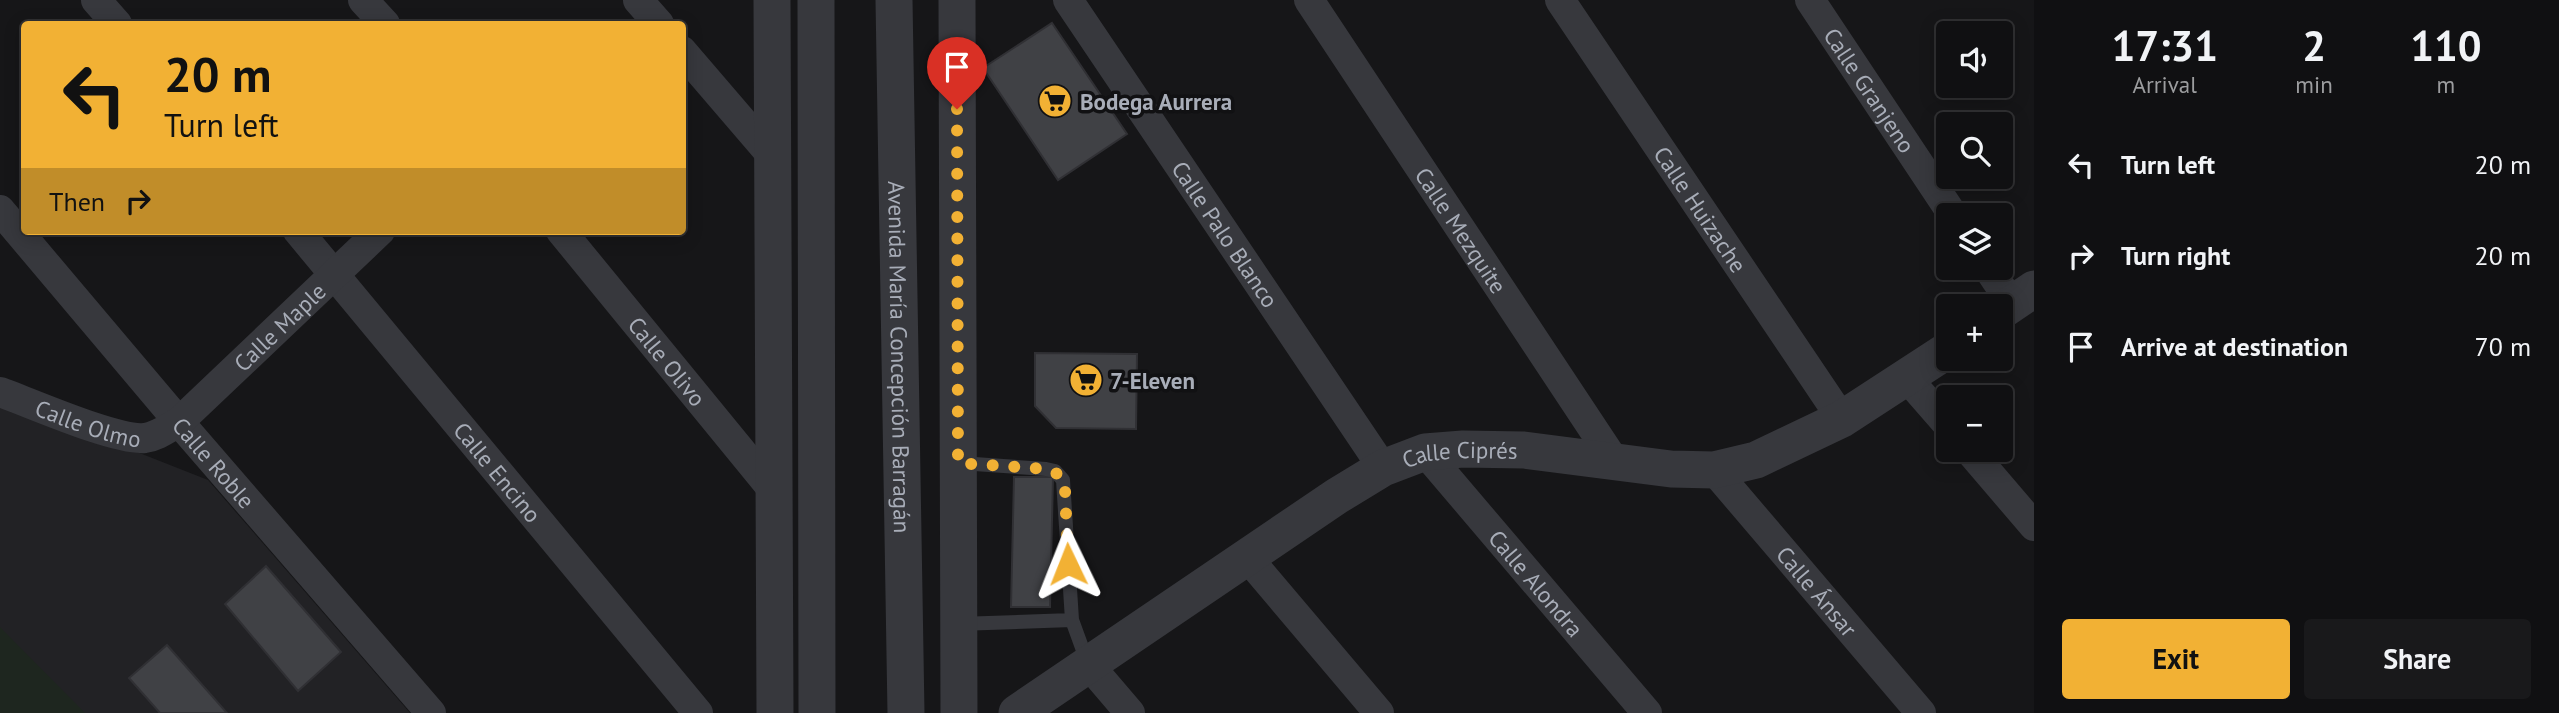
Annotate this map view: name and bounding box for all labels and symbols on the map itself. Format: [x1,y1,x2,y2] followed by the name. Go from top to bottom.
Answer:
[1818,22,1922,158] street label: Calle Granjeno
[927,37,987,109] pin
[1036,82,1074,120] supermarket icon: Bodega Aurrera
[1080,87,1232,116] place label: Bodega Aurrera
[1648,140,1753,278] street label: Calle Huizache
[1166,155,1285,313] street label: Calle Palo Blanco
[1409,162,1514,299] street label: Calle Mezquite
[883,181,917,533] street label: Avenida María Concepción Barragán
[227,276,331,377] street label: Calle Maple
[622,310,713,412] street label: Calle Olivo
[1067,361,1105,399] supermarket icon: 7-Eleven
[1110,366,1195,395] place label: 7-Eleven
[31,393,142,453] street label: Calle Olmo
[167,411,261,514] street label: Calle Roble
[448,416,548,528] street label: Calle Encino
[1398,434,1518,474] street label: Calle Ciprés
[1483,524,1590,642] street label: Calle Alondra
[1031,527,1105,601] position arrow
[1770,540,1864,642] street label: Calle Ánsar

